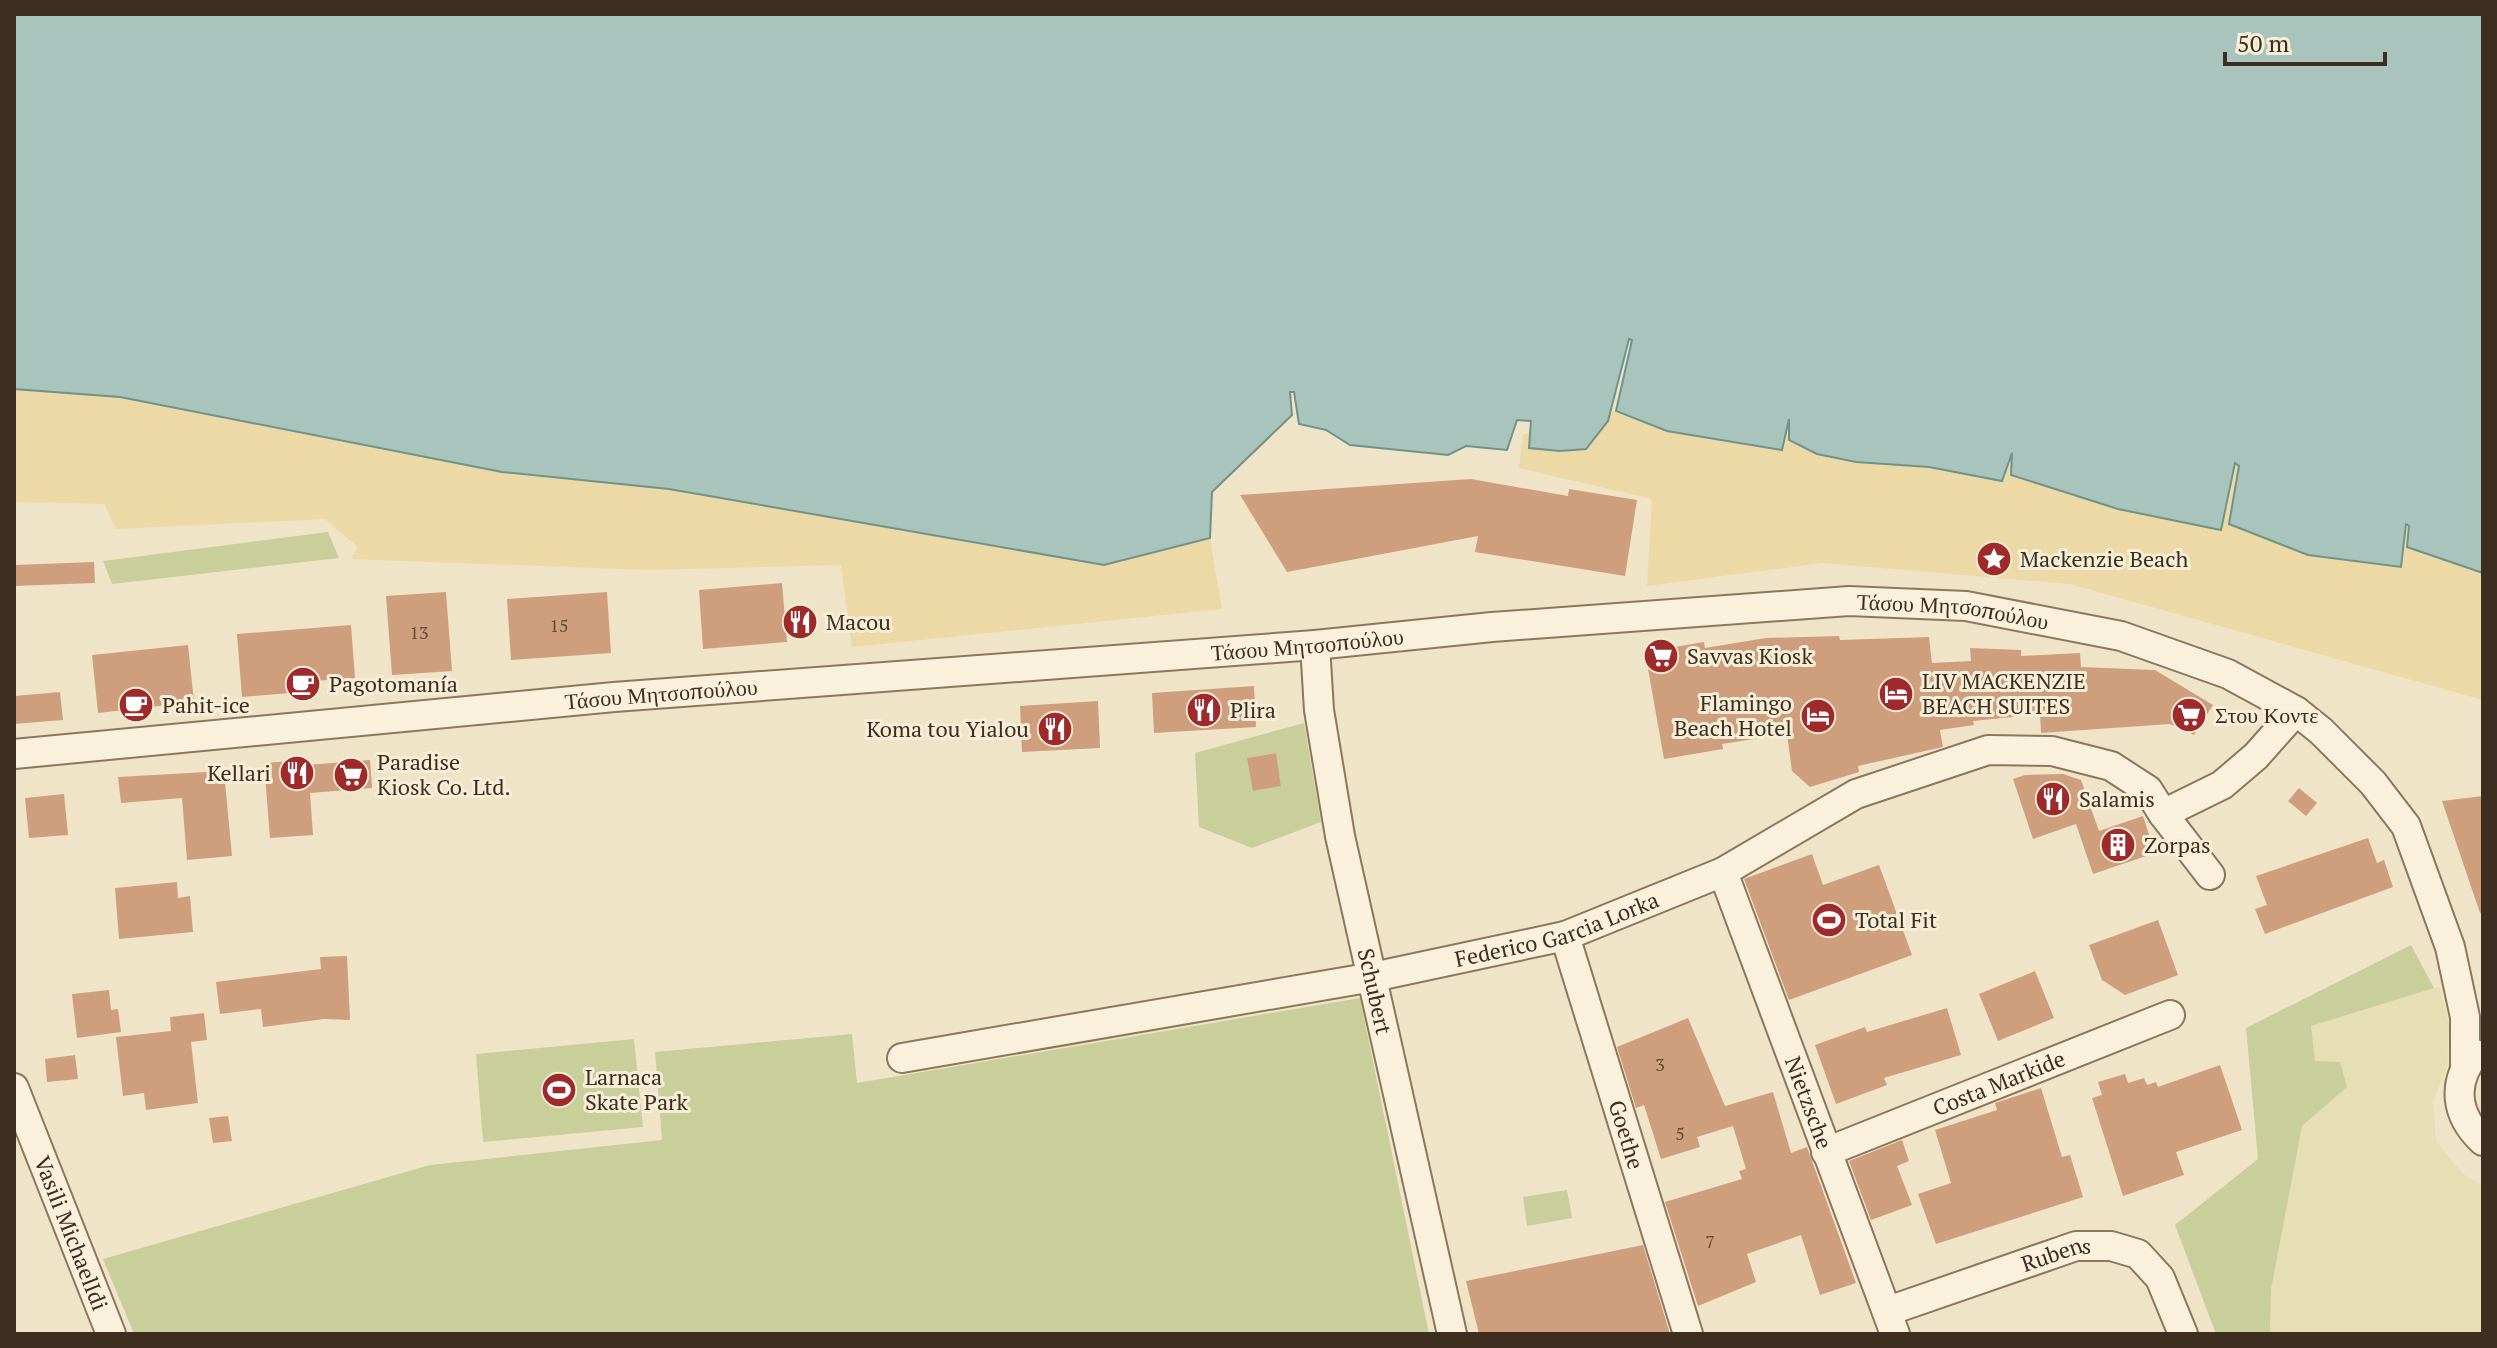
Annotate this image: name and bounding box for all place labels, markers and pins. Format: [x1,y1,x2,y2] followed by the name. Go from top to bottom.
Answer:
[1975,540,2013,578] place icon: Mackenzie Beach
[2020,544,2188,573] place label: Mackenzie Beach
[781,603,819,641] restaurant icon: Macou
[826,607,891,636] place label: Macou
[1642,637,1680,675] supermarket icon: Savvas Kiosk
[1687,641,1813,670] place label: Savvas Kiosk
[284,665,322,703] cafe icon: Pagotomanía
[1922,666,2086,720] place label: LIV MACKENZIE BEACH SUITES
[329,669,458,698] place label: Pagotomanía
[1877,675,1915,713] hotel icon: LIV MACKENZIE BEACH SUITES
[117,686,155,724] cafe icon: Pahit-ice
[1674,688,1792,742] place label: Flamingo Beach Hotel
[162,690,250,719] place label: Pahit-ice
[1185,691,1223,729] restaurant icon: Plira
[1230,695,1276,724] place label: Plira
[2170,696,2208,734] supermarket icon: Στου Κοντε
[1799,697,1837,735] hotel icon: Flamingo Beach Hotel
[2215,700,2318,729] place label: Στου Κοντε
[1036,710,1074,748] restaurant icon: Koma tou Yialou
[867,714,1029,743] place label: Koma tou Yialou
[377,747,511,801] place label: Paradise Kiosk Co. Ltd.
[278,754,316,792] restaurant icon: Kellari
[332,756,370,794] supermarket icon: Paradise Kiosk Co. Ltd.
[207,758,271,787] place label: Kellari
[2034,780,2072,818] restaurant icon: Salamis
[2079,784,2155,813] place label: Salamis
[2099,826,2137,864] building icon: Zorpas
[2144,830,2211,859] place label: Zorpas
[1810,901,1848,939] sports icon: Total Fit
[1855,905,1937,934] place label: Total Fit
[585,1062,688,1116] place label: Larnaca Skate Park
[540,1071,578,1109] sports icon: Larnaca Skate Park

